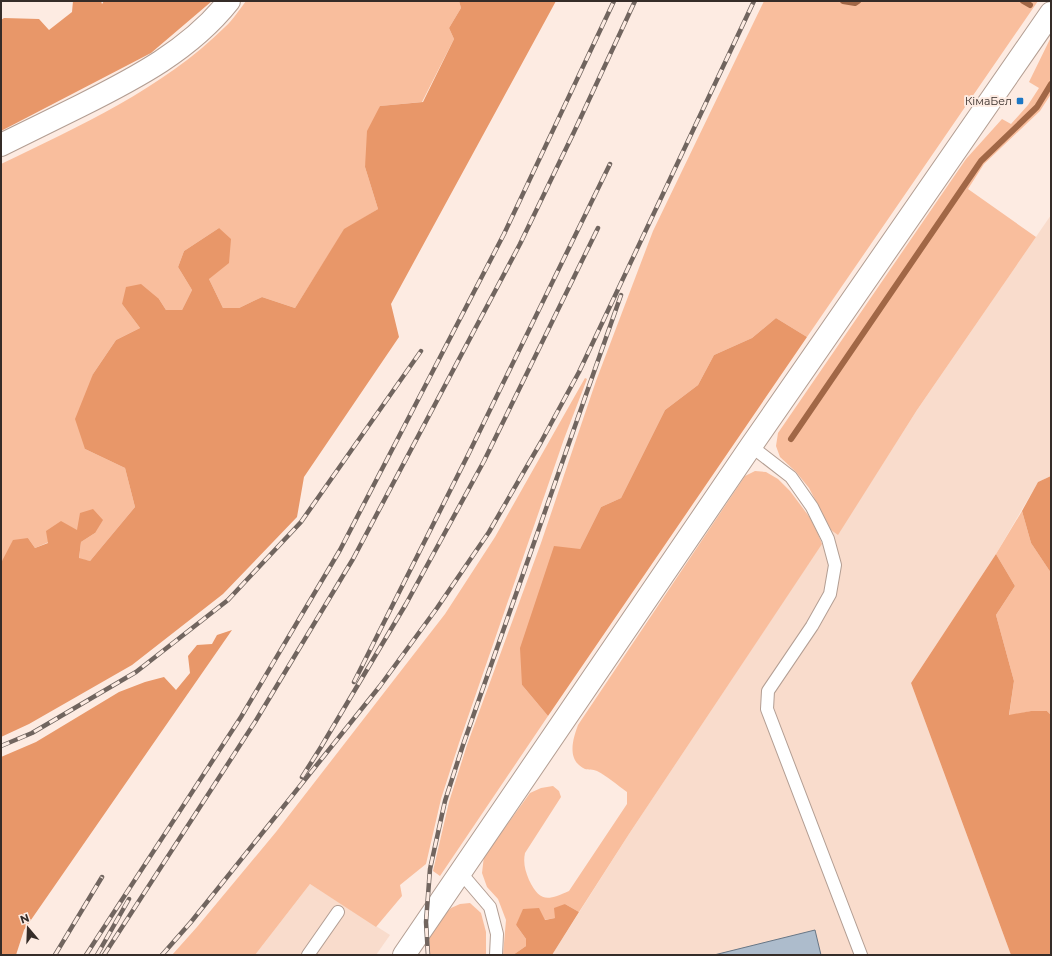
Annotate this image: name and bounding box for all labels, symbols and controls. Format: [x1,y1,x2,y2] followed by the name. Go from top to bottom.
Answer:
[965,94,1012,108] place label: КімаБел
[1015,96,1025,106] marker: КімаБел
[8,908,48,948] north arrow
[18,910,31,927] text: N

